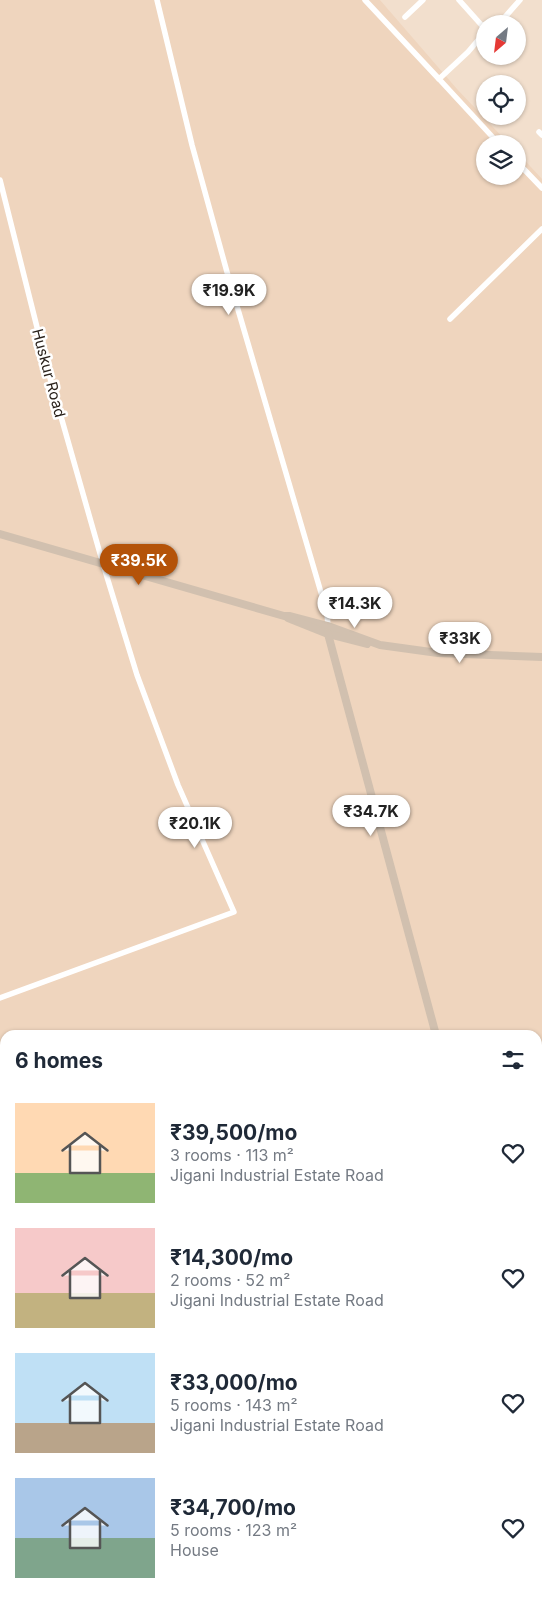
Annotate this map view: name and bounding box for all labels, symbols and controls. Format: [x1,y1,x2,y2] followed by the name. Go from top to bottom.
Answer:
[476,15,526,65] north arrow
[476,15,526,185] map controls
[476,75,526,125] button: locate
[476,135,526,185] button: layers
[188,274,270,316] pin: ₹19.9K
[203,280,256,300] text: ₹19.9K
[28,327,70,419] street label: Huskur Road
[98,544,180,586] pin: ₹39.5K
[111,550,167,570] text: ₹39.5K
[314,586,396,629] pin: ₹14.3K
[328,593,382,613] text: ₹14.3K
[430,622,490,664] pin: ₹33K
[439,628,481,648] text: ₹33K
[330,794,412,837] pin: ₹34.7K
[343,801,399,821] text: ₹34.7K
[154,806,236,849] pin: ₹20.1K
[169,813,221,833] text: ₹20.1K
[499,1046,527,1074] icon: filters
[15,1048,103,1073] text: 6 homes
[170,1120,297,1145] text: ₹39,500/mo
[55,1123,115,1183] icon: home
[499,1139,527,1167] icon: heart
[170,1145,294,1165] text: 3 rooms · 113 m²
[170,1165,384,1185] text: Jigani Industrial Estate Road
[170,1245,293,1270] text: ₹14,300/mo
[55,1248,115,1308] icon: home
[499,1264,527,1292] icon: heart
[170,1270,290,1290] text: 2 rooms · 52 m²
[170,1290,384,1310] text: Jigani Industrial Estate Road
[170,1370,298,1395] text: ₹33,000/mo
[55,1373,115,1433] icon: home
[499,1389,527,1417] icon: heart
[170,1395,298,1415] text: 5 rooms · 143 m²
[170,1415,384,1435] text: Jigani Industrial Estate Road
[170,1495,296,1520] text: ₹34,700/mo
[55,1498,115,1558] icon: home
[499,1514,527,1542] icon: heart
[170,1520,297,1540] text: 5 rooms · 123 m²
[170,1540,219,1560] text: House

